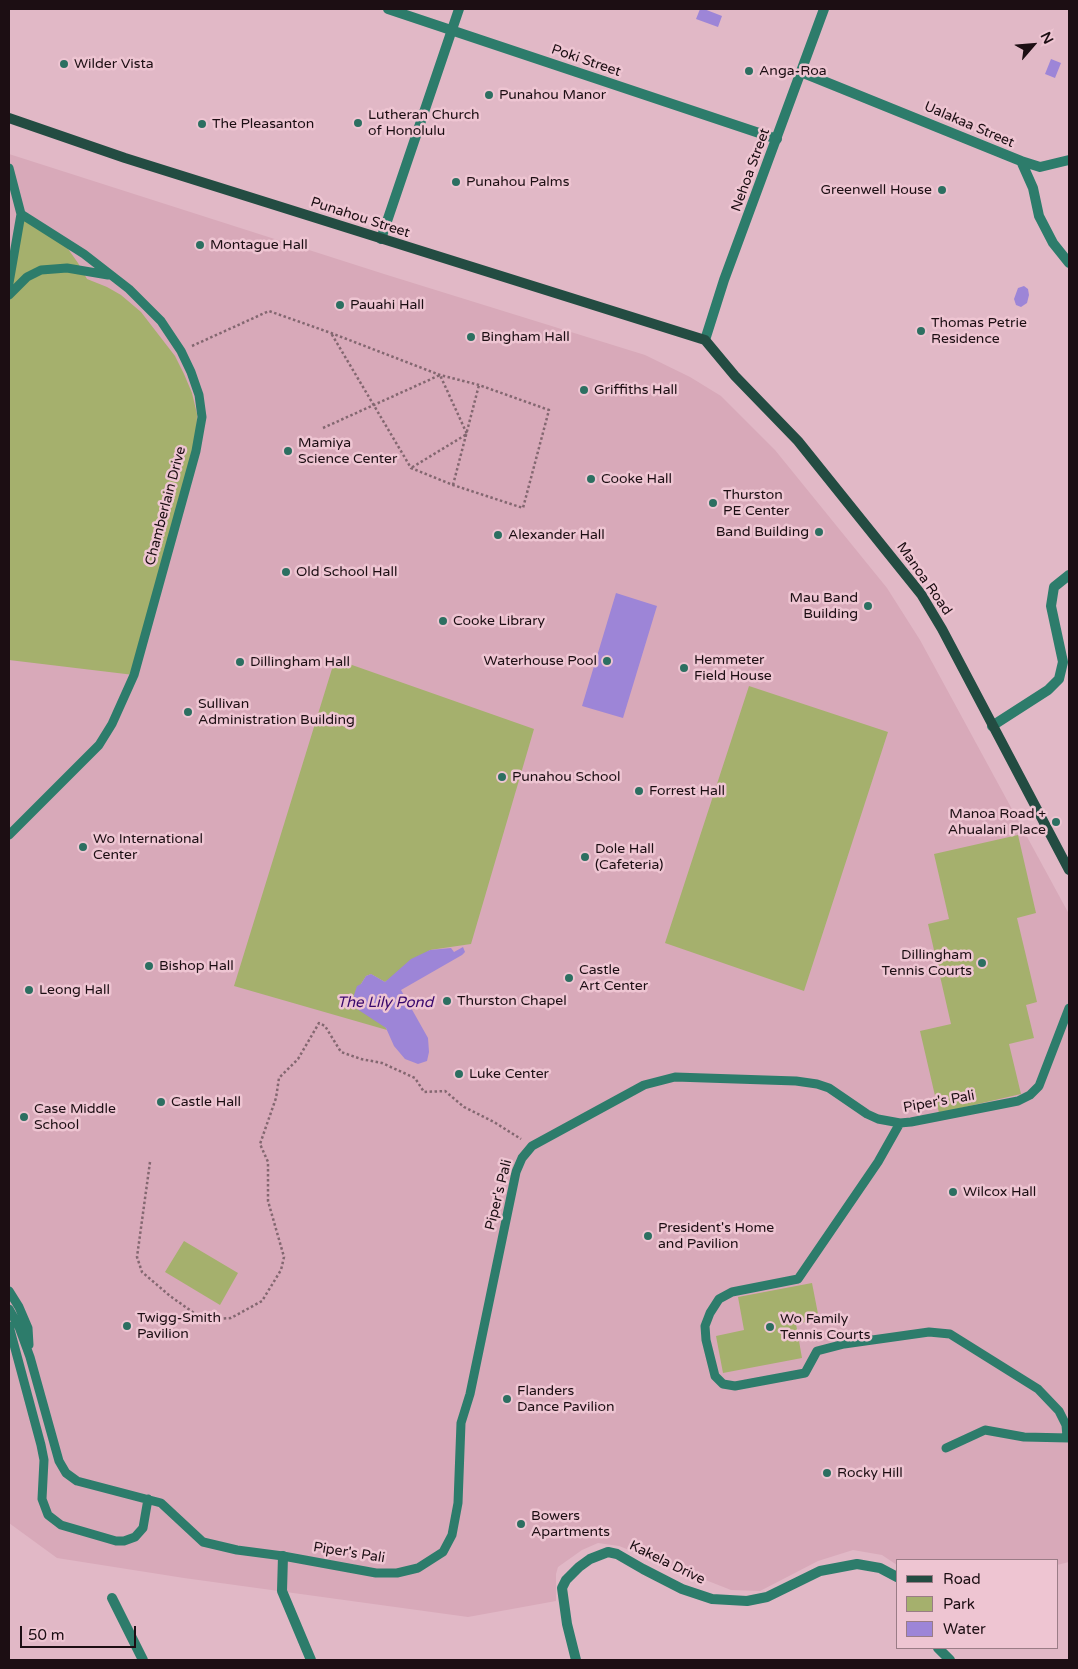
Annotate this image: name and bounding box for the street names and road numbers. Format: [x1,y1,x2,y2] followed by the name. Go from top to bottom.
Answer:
[549,41,623,81] street label: Poki Street
[921,98,1017,152] street label: Ualakaa Street
[728,126,774,214] street label: Nehoa Street
[308,194,412,242] street label: Punahou Street
[142,445,190,567] street label: Chamberlain Drive
[893,539,955,619] street label: Manoa Road
[902,1087,976,1117] street label: Piper's Pali
[482,1158,516,1232] street label: Piper's Pali
[626,1537,708,1589] street label: Kakela Drive
[312,1539,386,1567] street label: Piper's Pali

